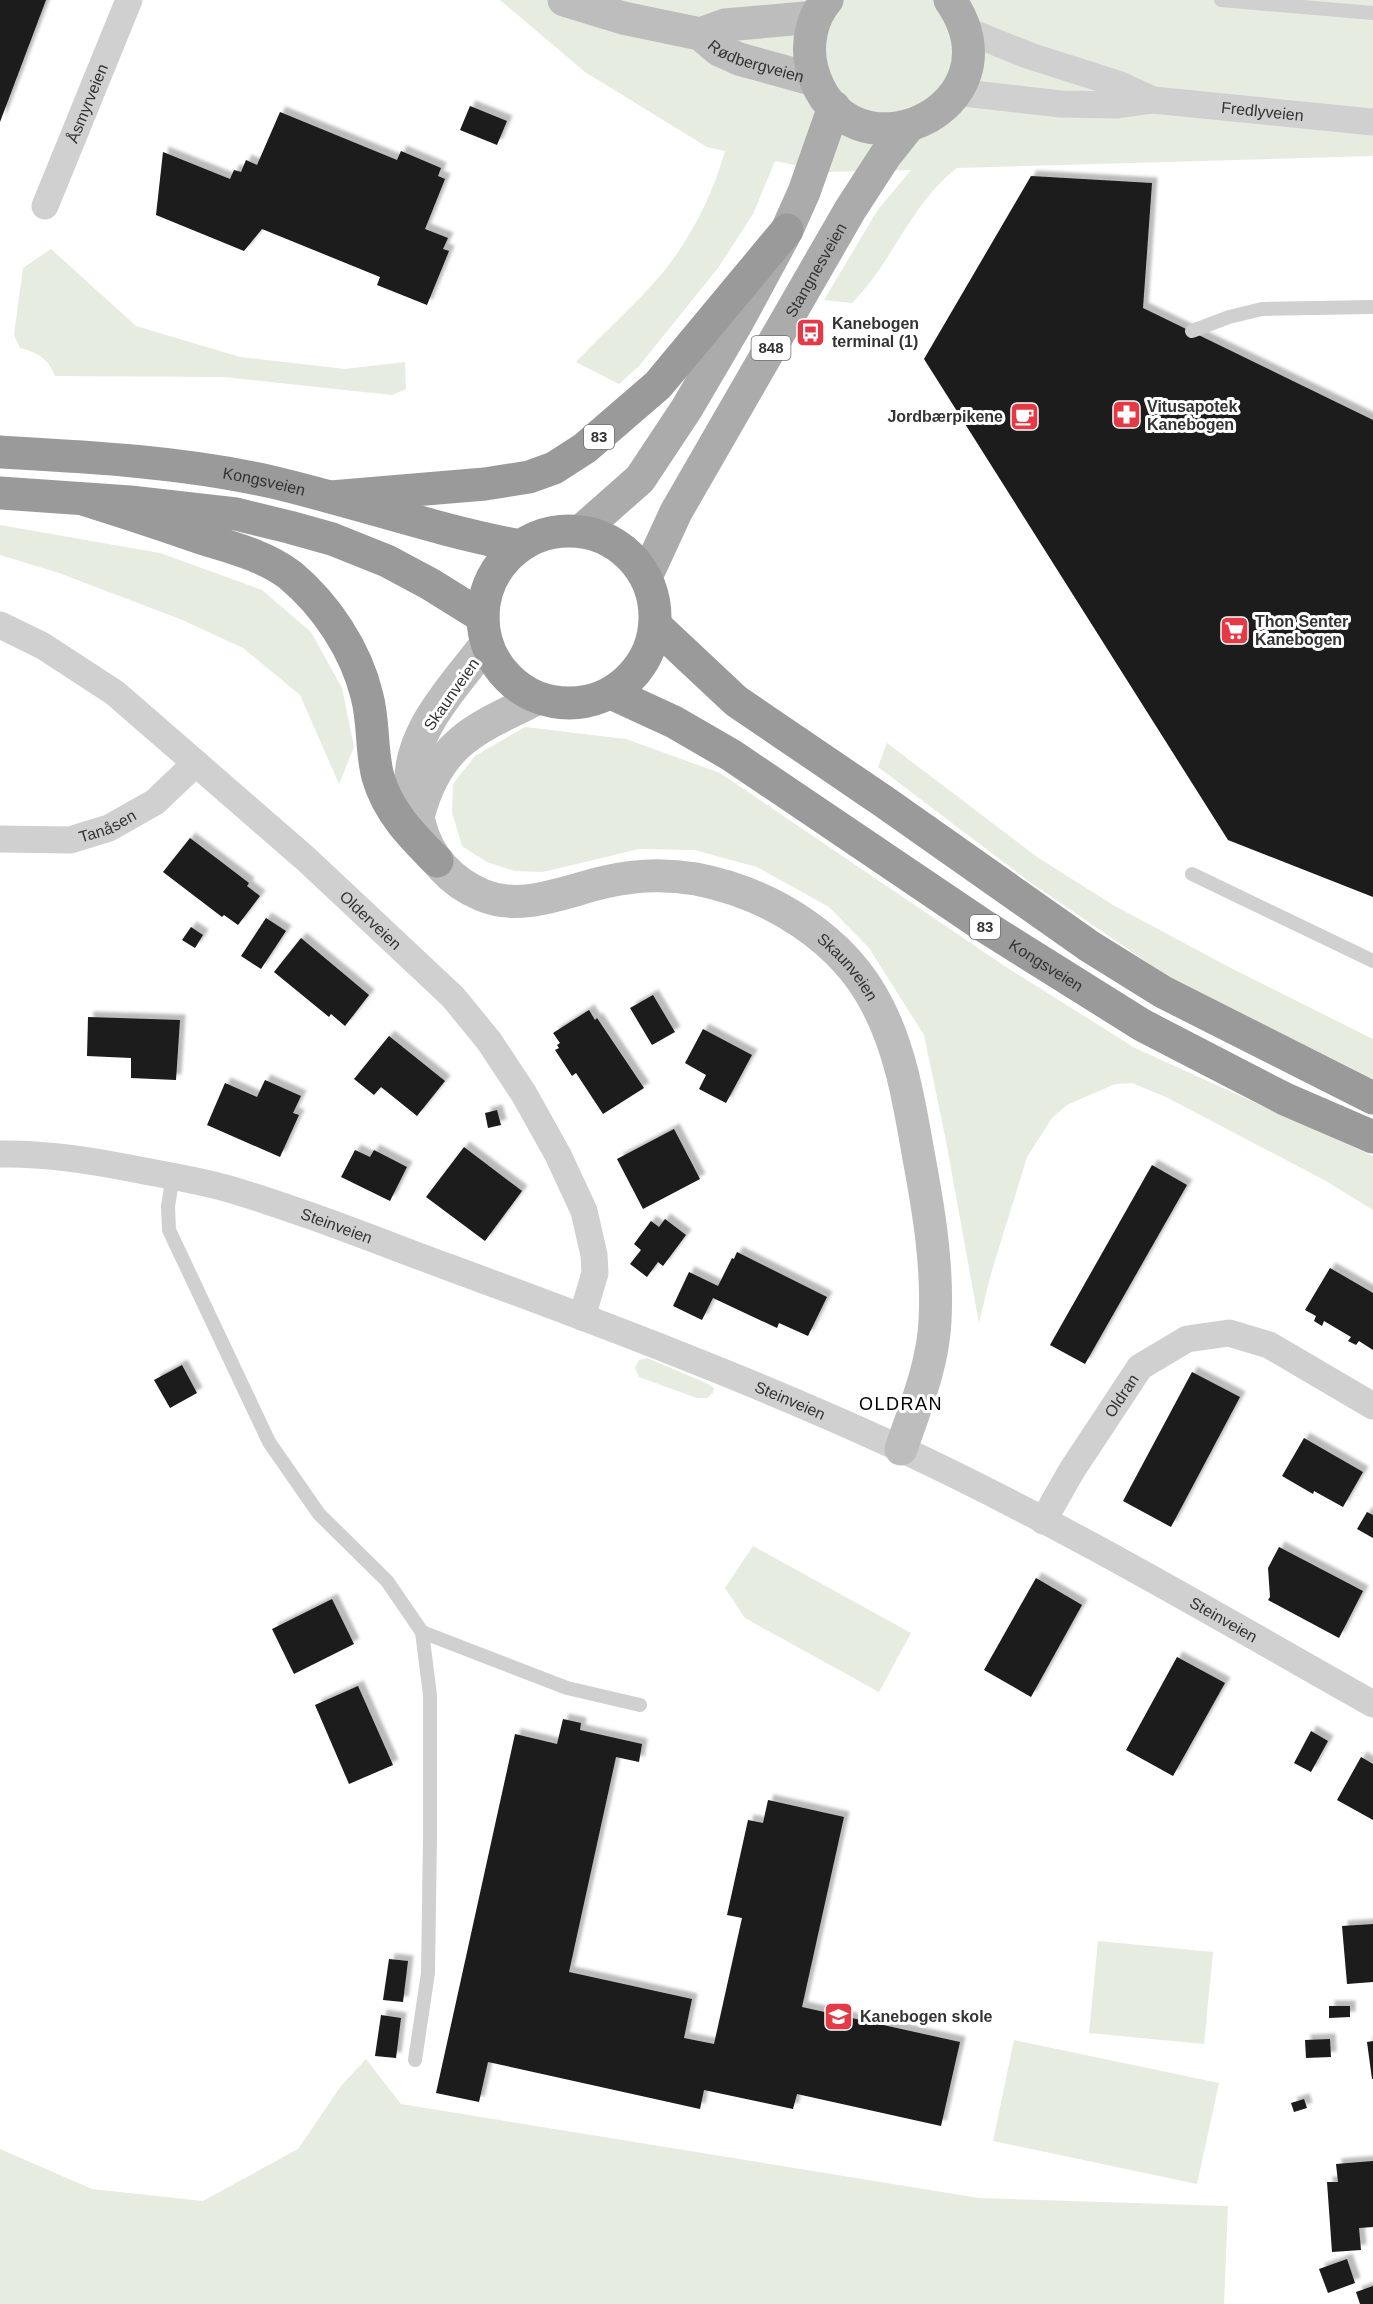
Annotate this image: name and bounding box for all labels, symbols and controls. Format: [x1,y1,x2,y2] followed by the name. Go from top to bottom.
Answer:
[704,37,806,86] street label: Rødbergveien
[63,61,111,145] street label: Åsmyrveien
[1220,99,1304,124] street label: Fredlyveien
[782,220,850,320] street label: Stangnesveien
[832,315,919,350] place label: Kanebogen terminal (1)
[795,316,827,348] bus stop icon: Kanebogen terminal (1)
[752,336,790,360] road number: 848
[1147,398,1238,433] place label: Vitusapotek Kanebogen
[1110,399,1142,431] pharmacy icon: Vitusapotek Kanebogen
[1008,400,1040,432] cafe icon: Jordbærpikene
[887,408,1003,425] place label: Jordbærpikene
[584,425,614,449] road number: 83
[222,465,307,499] street label: Kongsveien
[1255,613,1348,648] place label: Thon Senter Kanebogen
[1218,614,1250,646] supermarket icon: Thon Senter Kanebogen
[420,655,482,733] street label: Skaunveien
[77,807,139,846] street label: Tanåsen
[337,888,405,953] street label: Olderveien
[970,915,1000,939] road number: 83
[814,930,881,1004] street label: Skaunveien
[1006,936,1086,995] street label: Kongsveien
[299,1205,375,1247] street label: Steinveien
[1101,1371,1142,1420] street label: Oldran
[752,1378,828,1423] street label: Steinveien
[859,1394,943,1414] district label: OLDRAN
[1187,1594,1260,1645] street label: Steinveien
[823,2000,855,2032] school or university icon: Kanebogen skole
[860,2008,993,2025] place label: Kanebogen skole

